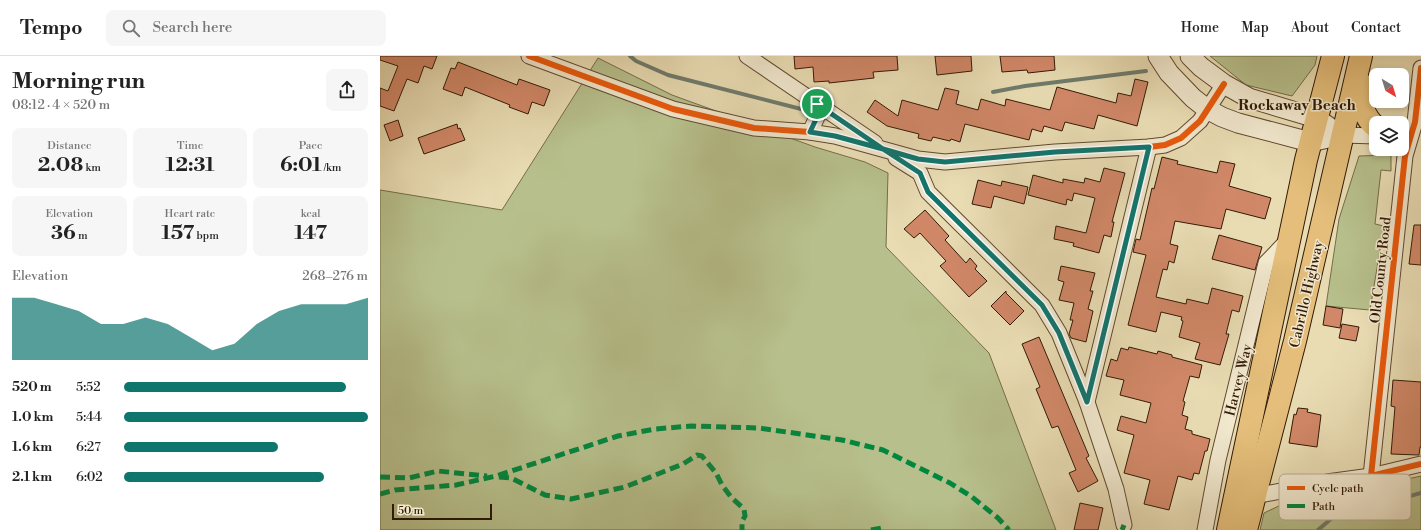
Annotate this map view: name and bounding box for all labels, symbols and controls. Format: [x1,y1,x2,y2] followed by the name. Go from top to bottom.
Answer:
[106,10,386,46] search box
[20,16,82,40] text: Tempo
[120,17,142,39] icon: search
[152,18,232,37] text: Search here
[1181,19,1219,37] text: Home
[1241,19,1269,37] text: Map
[1291,19,1329,37] text: About
[1351,19,1401,37] text: Contact
[12,68,145,95] text: Morning run
[1369,68,1409,108] north arrow
[1369,68,1409,156] map controls
[326,69,368,111] button: share
[800,87,834,121] pin
[806,93,828,115] icon: arrive
[1238,96,1357,115] district label: Rockaway Beach
[12,97,110,113] text: 08:12 · 4 × 520 m
[1369,116,1409,156] button: layers
[47,139,92,153] text: Distance
[177,139,203,153] text: Time
[299,139,322,153] text: Pace
[38,153,83,178] text: 2.08
[165,153,215,178] text: 12:31
[280,153,322,178] text: 6:01
[83,161,101,175] text: km
[322,161,341,175] text: /km
[46,207,93,221] text: Elevation
[165,207,215,221] text: Heart rate
[301,207,321,221] text: kcal
[1366,216,1396,324] street label: Old County Road
[51,221,76,246] text: 36
[161,221,194,246] text: 157
[294,221,327,246] text: 147
[76,229,88,243] text: m
[194,229,219,243] text: bpm
[1286,239,1328,350] street label: Cabrillo Highway
[12,268,68,284] text: Elevation
[302,268,368,284] text: 268–276 m
[1221,342,1257,418] street label: Harvey Way
[12,379,52,395] text: 520 m
[76,379,101,395] text: 5:52
[12,409,53,425] text: 1.0 km
[76,409,102,425] text: 5:44
[12,439,52,455] text: 1.6 km
[76,439,101,455] text: 6:27
[12,469,52,485] text: 2.1 km
[76,469,103,485] text: 6:02
[1279,474,1411,520] legend
[1312,482,1364,496] text: Cycle path
[1312,500,1336,514] text: Path
[392,502,492,521] scale bar
[398,504,423,518] text: 50 m

